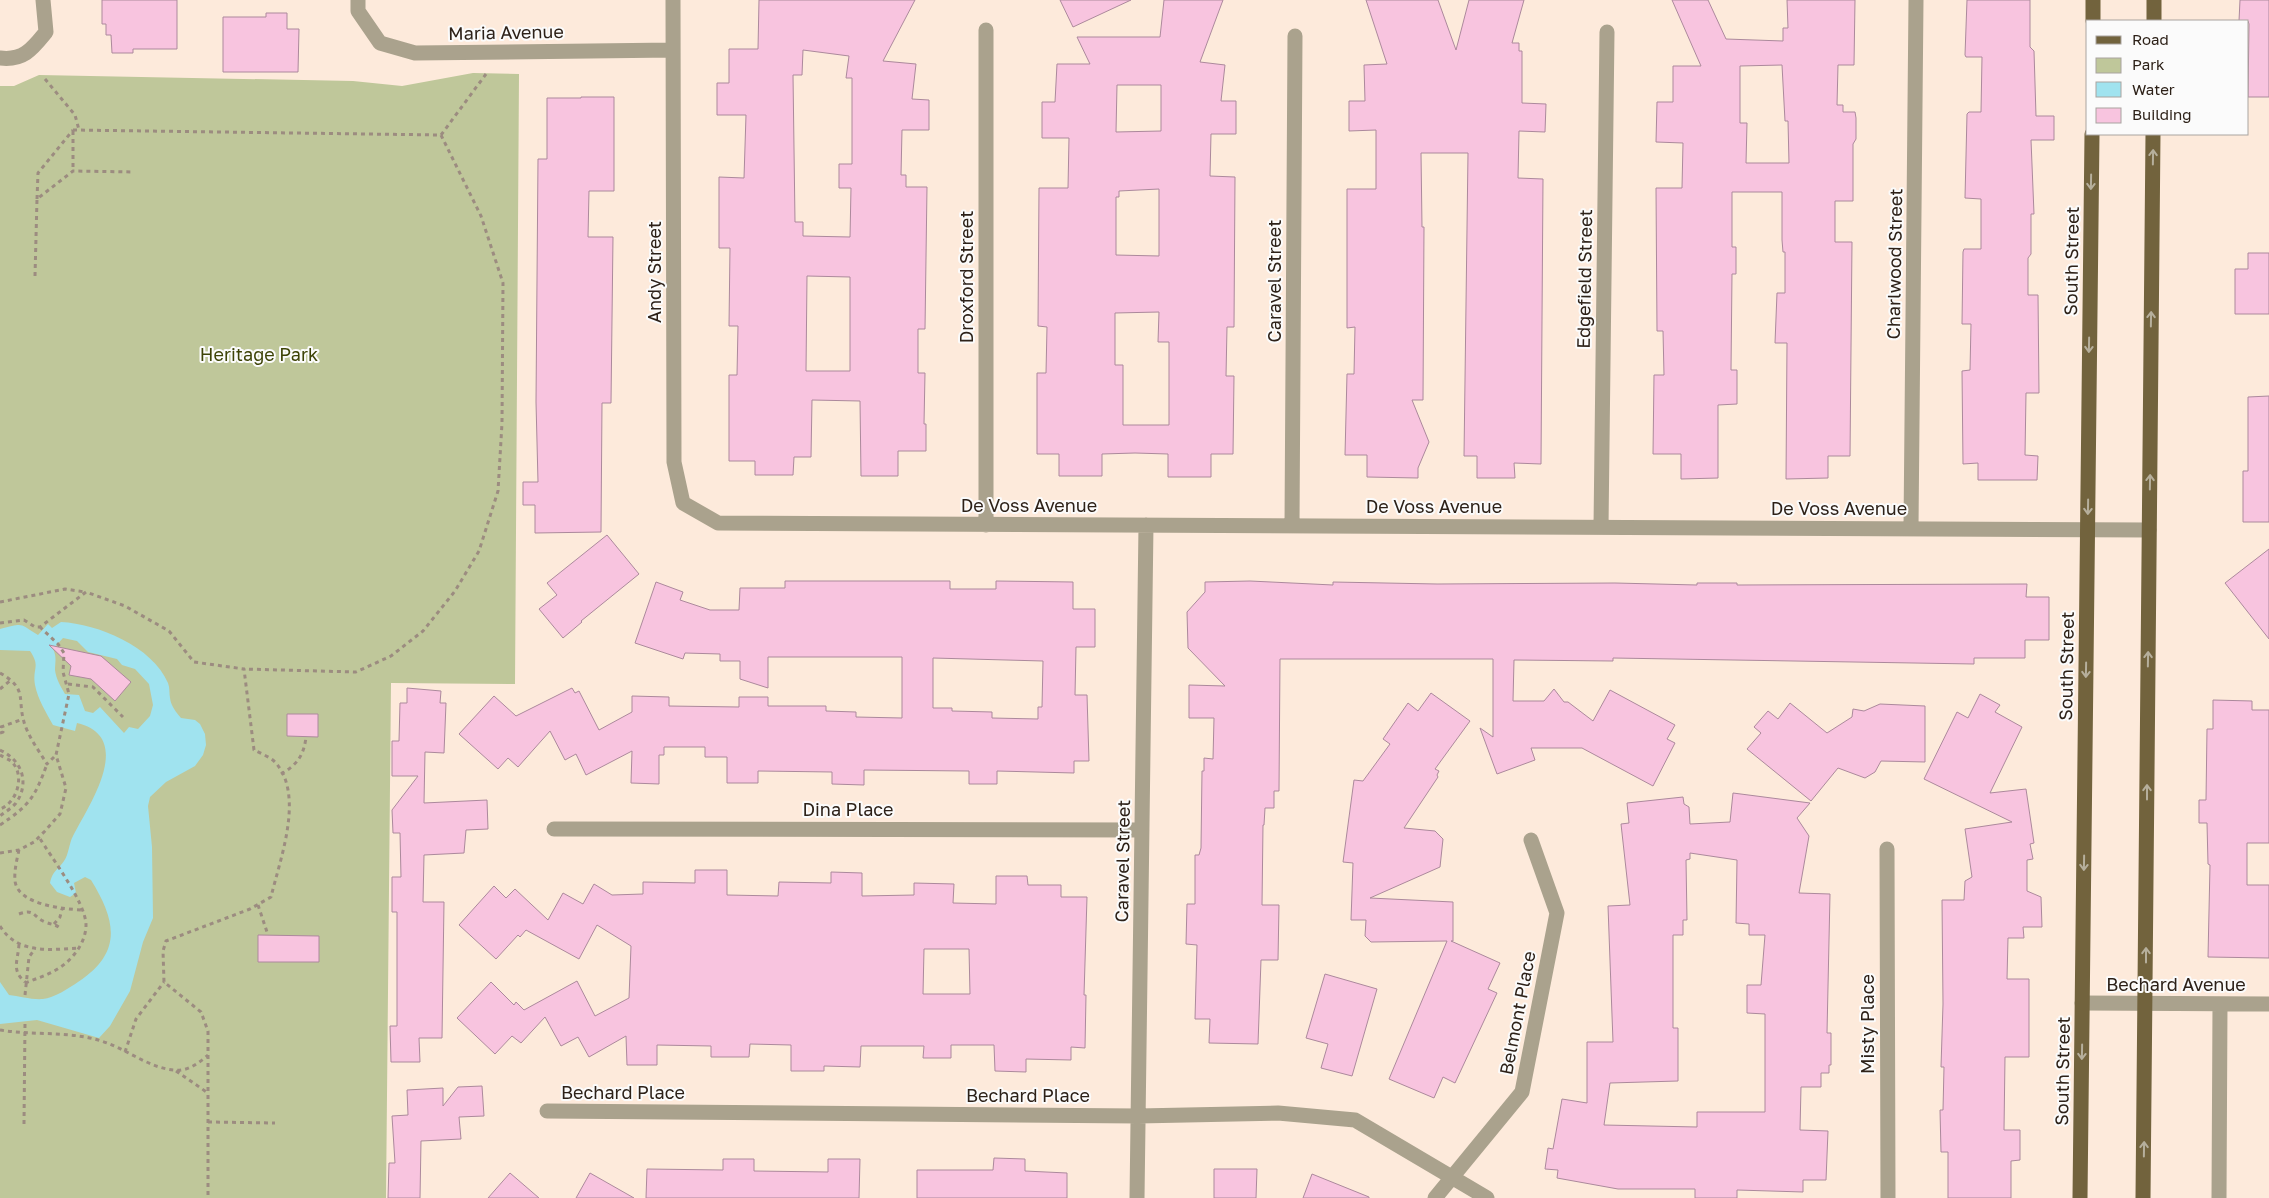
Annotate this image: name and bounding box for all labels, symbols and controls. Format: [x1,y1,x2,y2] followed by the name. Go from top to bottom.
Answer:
[448,20,564,44] street label: Maria Avenue
[2086,20,2249,135] legend
[2132,30,2169,48] text: Road
[2132,55,2165,73] text: Park
[2132,80,2175,98] text: Water
[2132,105,2192,123] text: Building
[2148,149,2158,165] one-way arrow
[2086,174,2096,190] one-way arrow
[1882,188,1906,340] street label: Charlwood Street
[2059,206,2083,316] street label: South Street
[1572,209,1596,349] street label: Edgefield Street
[955,211,977,343] street label: Droxford Street
[1263,220,1285,342] street label: Caravel Street
[643,221,665,323] street label: Andy Street
[2146,311,2156,328] one-way arrow
[2084,336,2094,353] one-way arrow
[200,343,318,365] park label: Heritage Park
[2145,474,2155,490] one-way arrow
[961,494,1097,516] street label: De Voss Avenue
[1366,495,1502,517] street label: De Voss Avenue
[1771,497,1907,519] street label: De Voss Avenue
[2083,499,2093,515] one-way arrow
[2054,611,2078,721] street label: South Street
[2143,651,2153,668] one-way arrow
[2081,662,2091,678] one-way arrow
[2142,785,2152,801] one-way arrow
[802,798,894,820] street label: Dina Place
[1110,799,1134,923] street label: Caravel Street
[2079,854,2089,870] one-way arrow
[2141,947,2150,963] one-way arrow
[1494,949,1540,1077] street label: Belmont Place
[2106,973,2246,995] street label: Bechard Avenue
[1856,974,1878,1074] street label: Misty Place
[2050,1016,2074,1126] street label: South Street
[2077,1044,2087,1060] one-way arrow
[561,1081,685,1103] street label: Bechard Place
[966,1084,1090,1106] street label: Bechard Place
[2139,1142,2149,1158] one-way arrow

